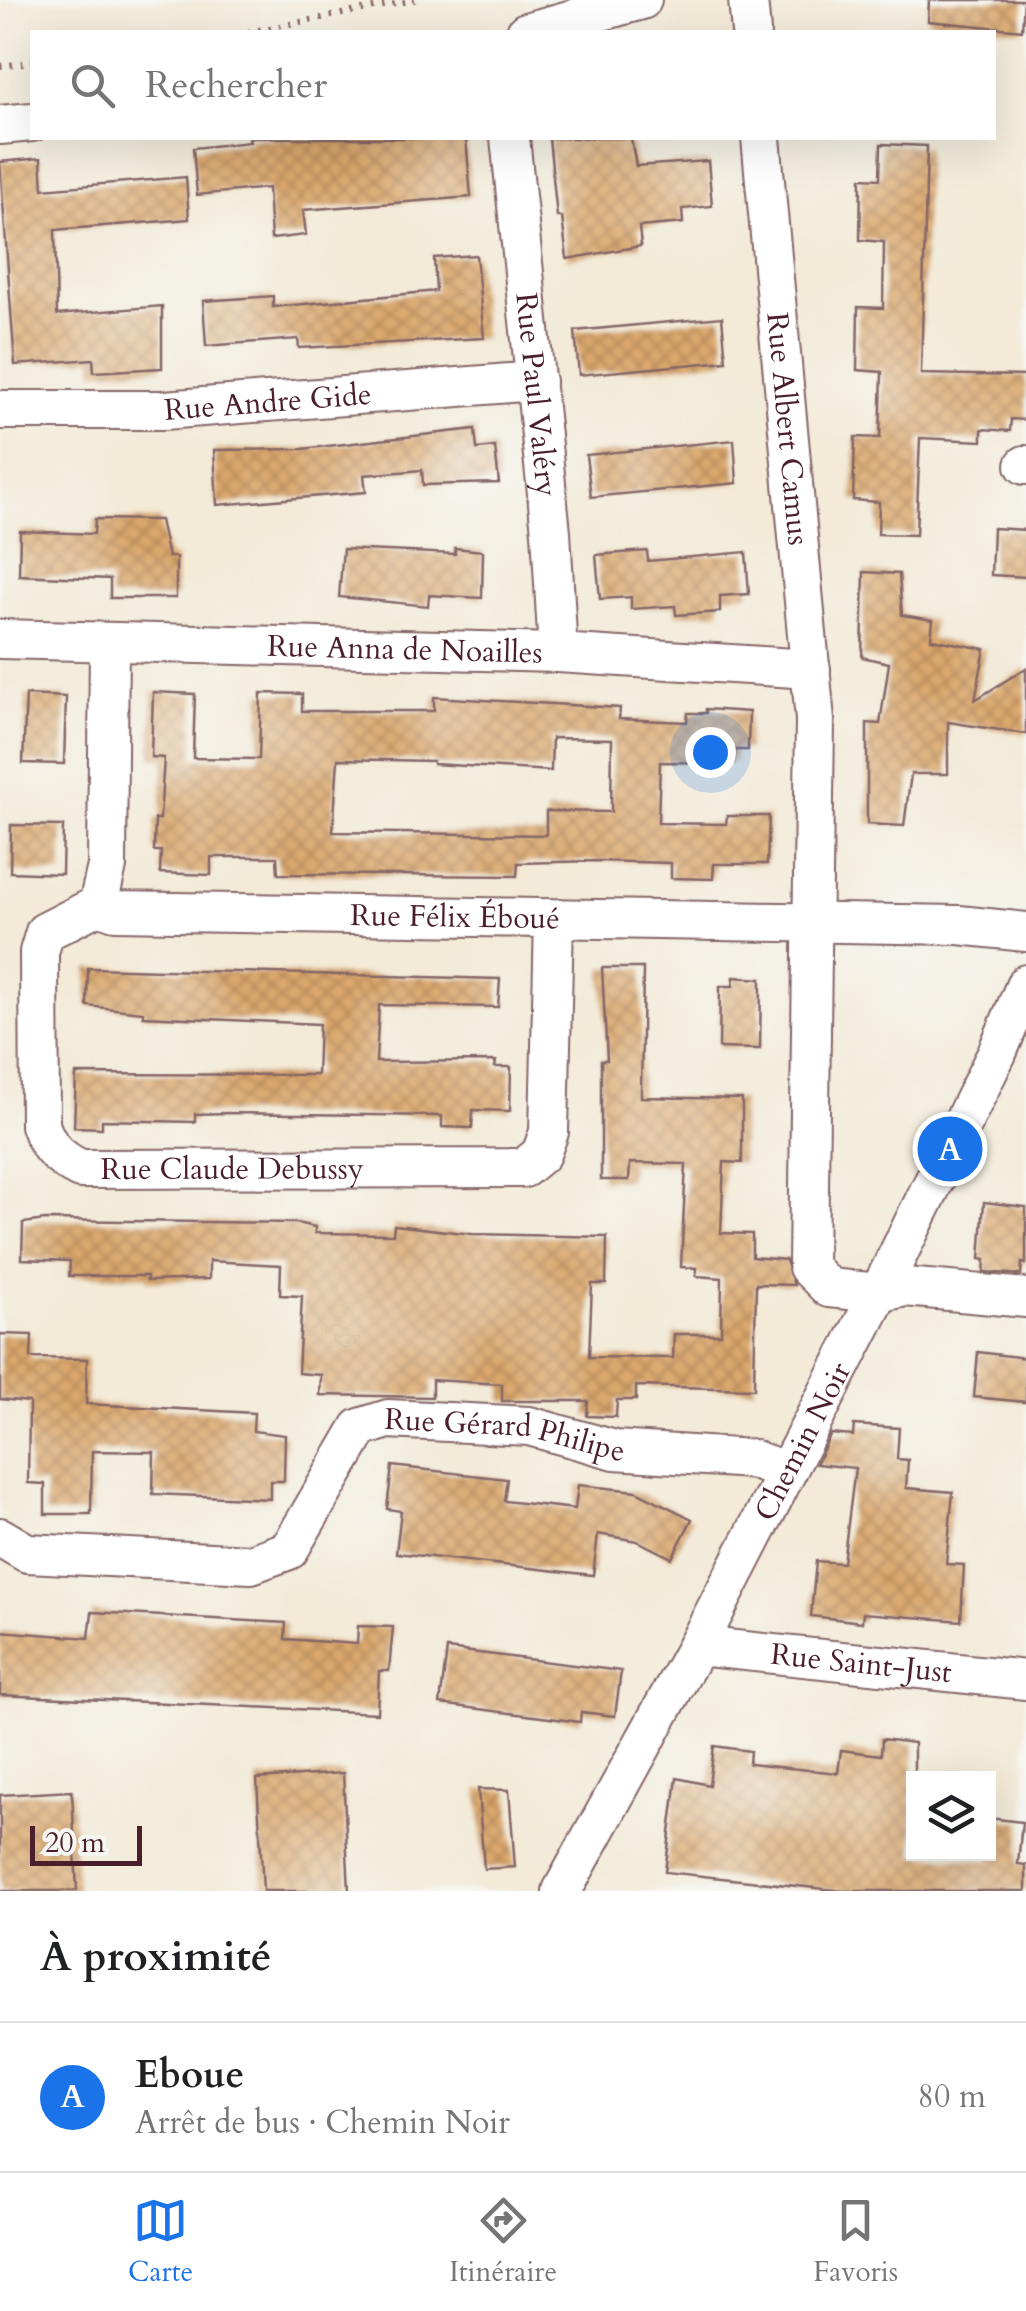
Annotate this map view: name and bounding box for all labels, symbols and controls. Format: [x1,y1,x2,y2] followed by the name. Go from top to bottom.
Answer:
[30,30,996,140] search box
[65,58,120,113] icon: search
[145,59,327,111] text: Rechercher
[506,291,568,499] street label: Rue Paul Valéry
[757,310,819,547] street label: Rue Albert Camus
[163,373,373,430] street label: Rue Andre Gide
[267,625,543,673] street label: Rue Anna de Noailles
[685,727,736,778] your location
[350,894,560,939] street label: Rue Félix Éboué
[918,1112,982,1186] pin: A
[101,1148,364,1189] street label: Rue Claude Debussy
[745,1355,860,1528] street label: Chemin Noir
[383,1398,626,1471] street label: Rue Gérard Philipe
[769,1633,954,1693] street label: Rue Saint-Just
[906,1771,996,1861] map controls
[906,1771,996,1861] button: layers
[30,1821,142,1866] scale bar
[45,1824,105,1862] text: 20 m
[40,1928,272,1985] text: À proximité
[135,2049,244,2101] text: Eboue
[60,2075,85,2119] text: A
[918,2075,986,2119] text: 80 m
[135,2101,510,2145] text: Arrêt de bus · Chemin Noir
[128,2193,193,2291] tab: Carte
[449,2193,557,2291] tab: Itinéraire
[813,2193,898,2291] tab: Favoris

